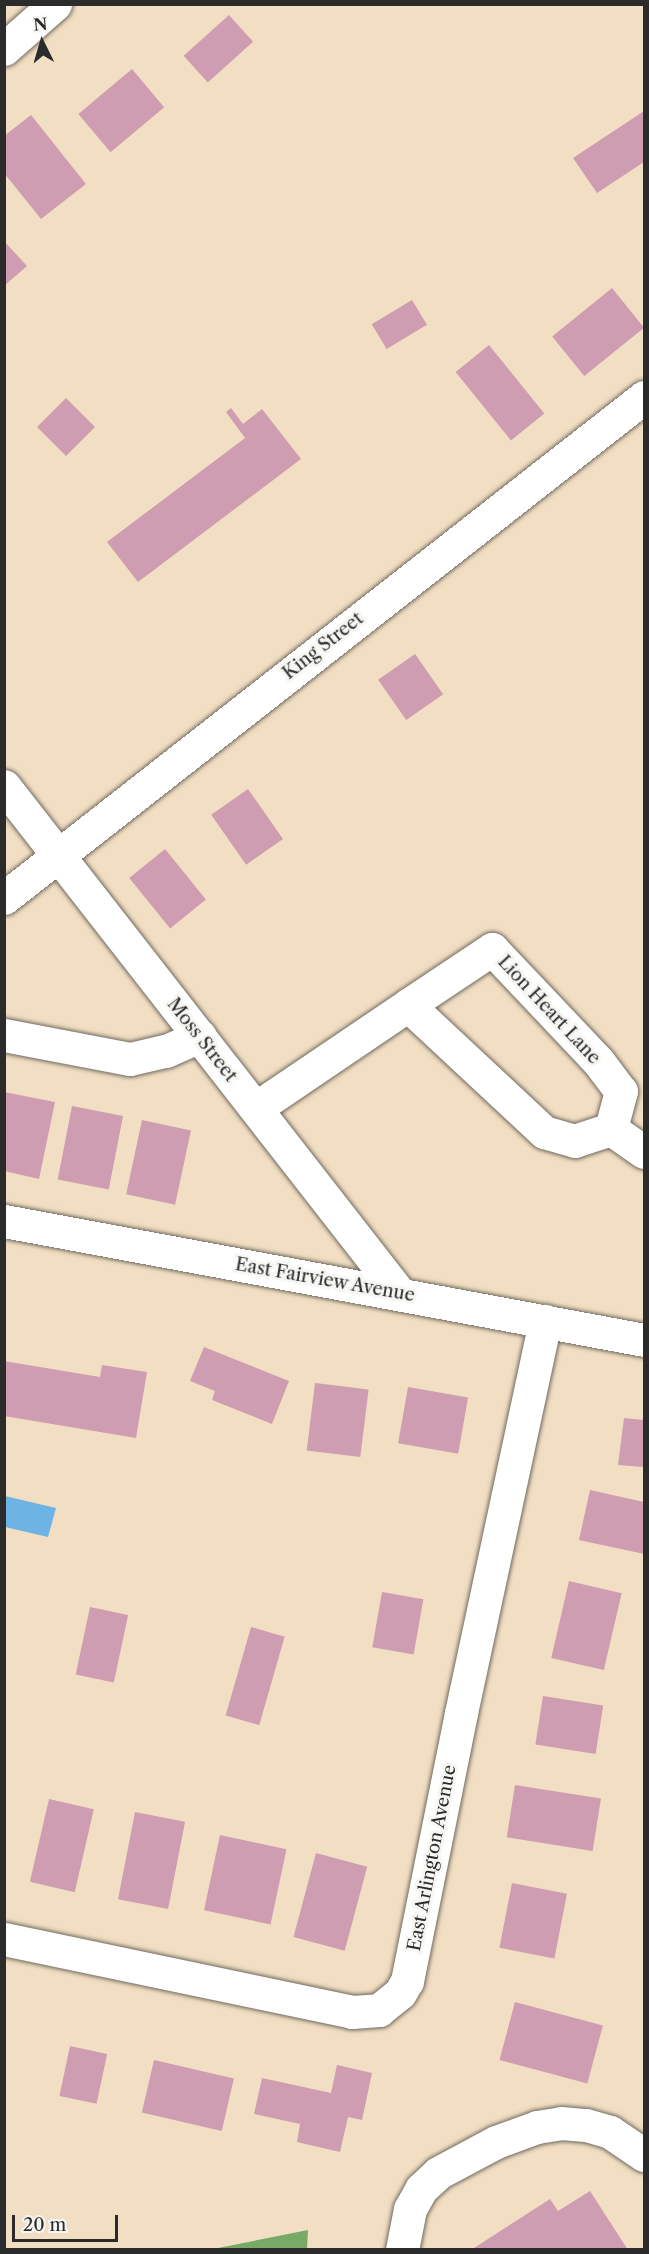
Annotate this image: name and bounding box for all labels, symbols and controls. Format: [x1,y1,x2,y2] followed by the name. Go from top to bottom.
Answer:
[12,12,72,72] north arrow
[33,14,48,35] text: N
[279,608,367,684] street label: King Street
[493,951,605,1069] street label: Lion Heart Lane
[163,994,241,1086] street label: Moss Street
[233,1253,417,1307] street label: East Fairview Avenue
[403,1762,461,1954] street label: East Arlington Avenue
[15,2203,122,2241] scale bar
[23,2214,66,2236] text: 20 m

